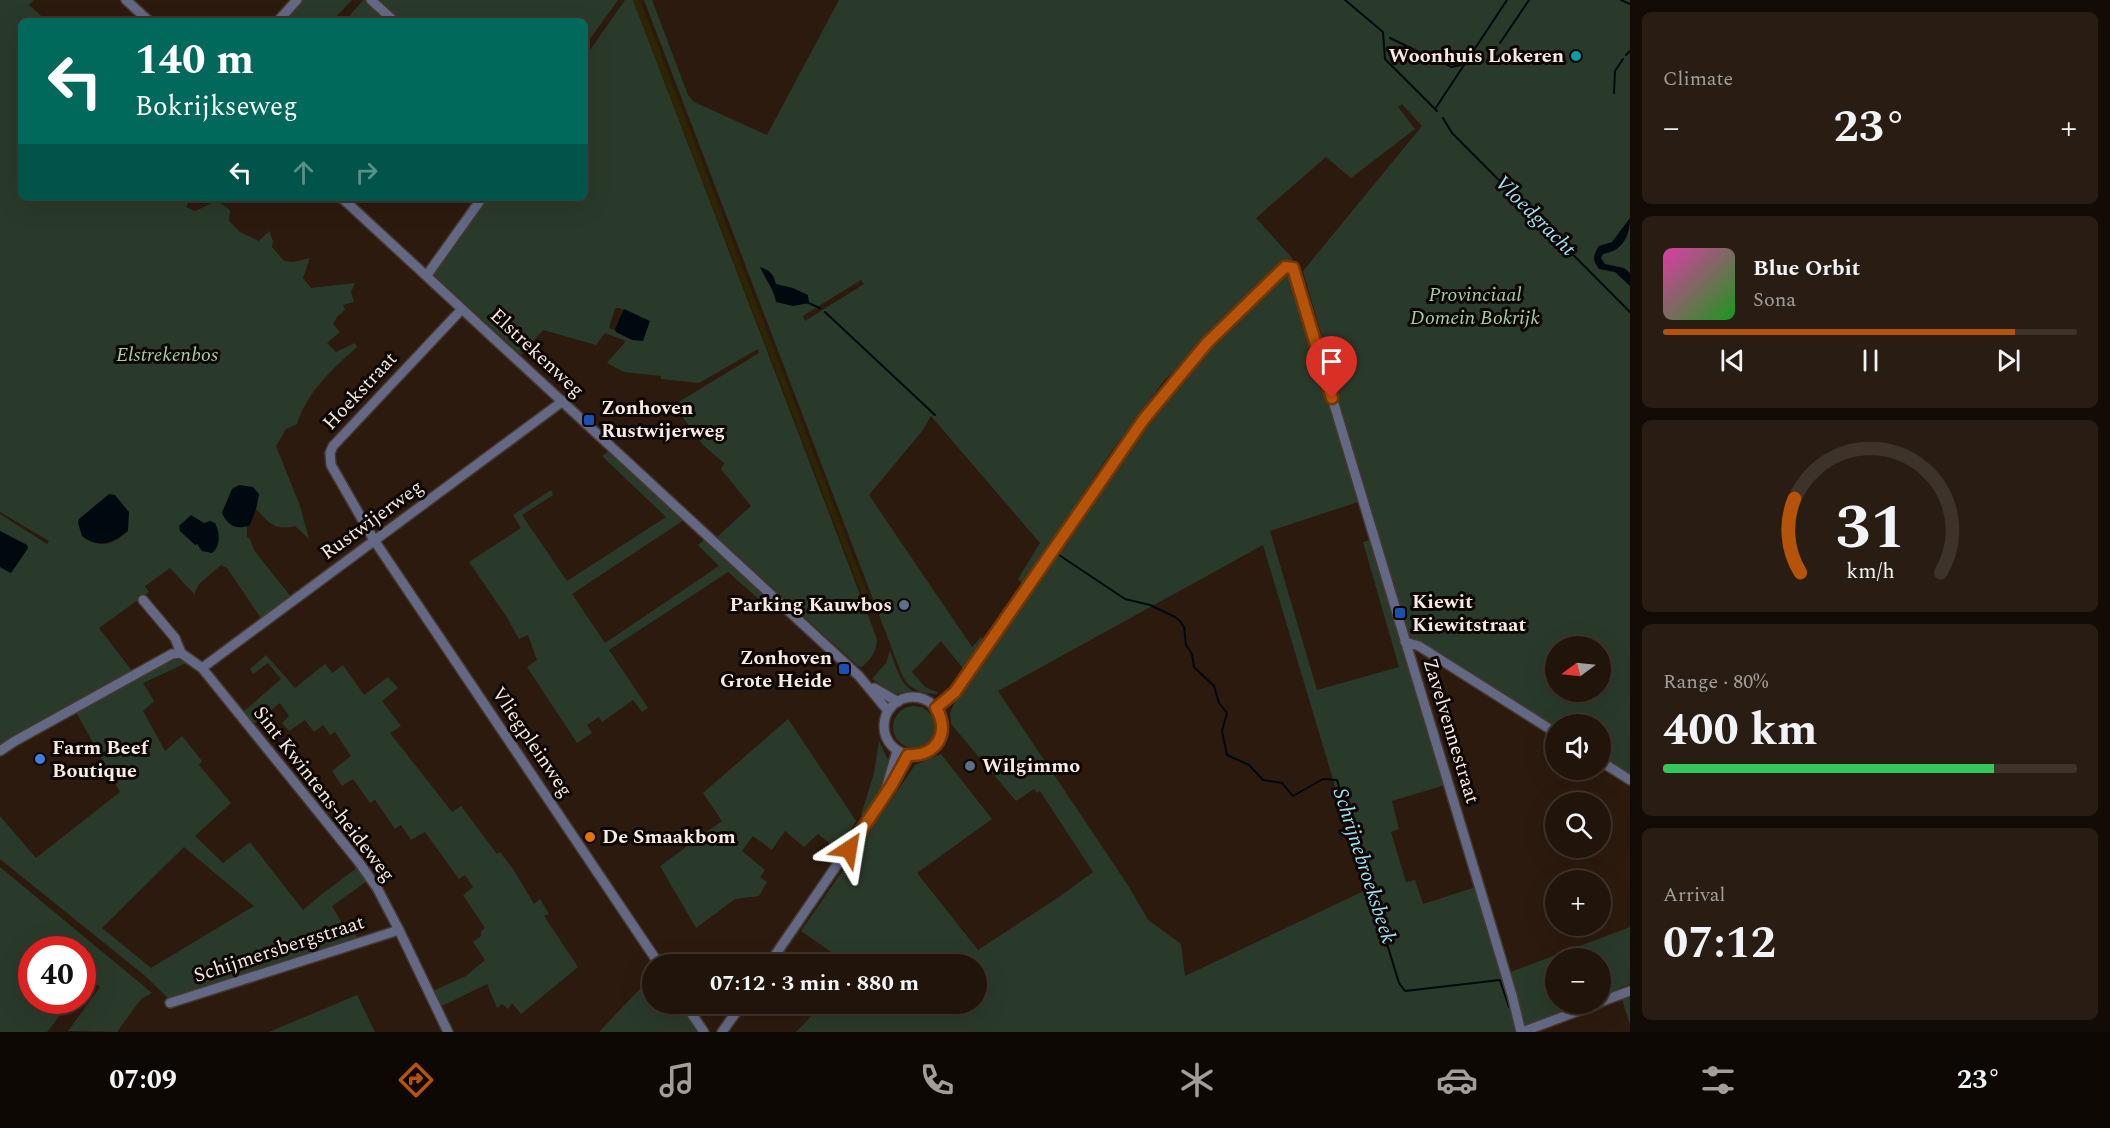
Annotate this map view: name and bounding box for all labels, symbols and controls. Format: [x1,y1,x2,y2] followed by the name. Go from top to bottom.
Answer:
[135,29,254,92] text: 140 m
[1388,41,1564,71] place label: Woonhuis Lokeren
[36,42,114,120] icon: left
[1569,49,1583,63] marker: Woonhuis Lokeren
[1663,64,1733,94] text: Climate
[135,86,298,128] text: Bokrijkseweg
[1834,93,1907,162] text: 23°
[1663,103,1680,153] text: −
[2061,103,2077,153] text: +
[224,156,257,189] icon: left
[287,156,320,189] icon: ahead
[350,156,383,189] icon: right
[1487,168,1583,264] water label: Vloedgracht
[1753,252,1860,285] text: Blue Orbit
[1410,280,1541,333] park label: Provinciaal Domein Bokrijk
[1753,285,1796,315] text: Sona
[483,301,591,405] street label: Elstrekenweg
[1306,336,1357,398] pin
[116,340,218,370] park label: Elstrekenbos
[1716,344,1749,377] icon: previous
[1854,344,1887,377] icon: pause
[1992,344,2025,377] icon: next
[316,345,404,437] street label: Hoekstraat
[1315,345,1348,378] icon: arrive
[601,393,725,446] place label: Zonhoven Rustwijerweg
[582,413,596,427] marker: Zonhoven Rustwijerweg
[314,472,430,568] street label: Rustwijerweg
[1835,481,1905,576] text: 31
[1846,555,1894,588] text: km/h
[1412,587,1527,640] place label: Kiewit Kiewitstraat
[730,590,892,620] place label: Parking Kauwbos
[897,598,911,612] marker: Parking Kauwbos
[1393,606,1407,620] marker: Kiewit Kiewitstraat
[1545,636,1611,702] north arrow
[1545,636,1611,1014] map controls
[720,643,832,696] place label: Zonhoven Grote Heide
[1415,655,1487,807] street label: Zavelvennestraat
[837,662,851,676] marker: Zonhoven Grote Heide
[1663,667,1768,697] text: Range · 80%
[484,681,580,803] street label: Vliegpleinweg
[1663,696,1818,765] text: 400 km
[246,700,402,888] street label: Sint Kwintens-heideweg
[1545,714,1611,780] button: sound
[52,733,150,786] place label: Farm Beef Boutique
[982,751,1080,781] place label: Wilgimmo
[33,752,47,766] marker: Farm Beef Boutique
[963,759,977,773] marker: Wilgimmo
[1324,784,1404,948] water label: Schrijnebroeksbeek
[1545,792,1611,858] button: search
[817,817,881,881] position arrow
[602,822,736,852] place label: De Smaakbom
[583,830,597,844] marker: De Smaakbom
[1545,870,1611,936] button: +
[1663,880,1725,910] text: Arrival
[190,907,368,991] street label: Schijmersbergstraat
[1663,909,1776,978] text: 07:12
[18,936,96,1014] speed limit sign: 40
[1545,948,1611,1014] button: −
[710,967,919,1000] text: 07:12 · 3 min · 880 m
[109,1059,177,1101] text: 07:09
[395,1059,437,1101] icon: directions
[656,1059,698,1101] icon: music
[916,1059,958,1101] icon: phone
[1176,1059,1218,1101] icon: climate
[1436,1059,1478,1101] icon: car
[1697,1059,1739,1101] icon: filters
[1957,1059,2001,1101] text: 23°

